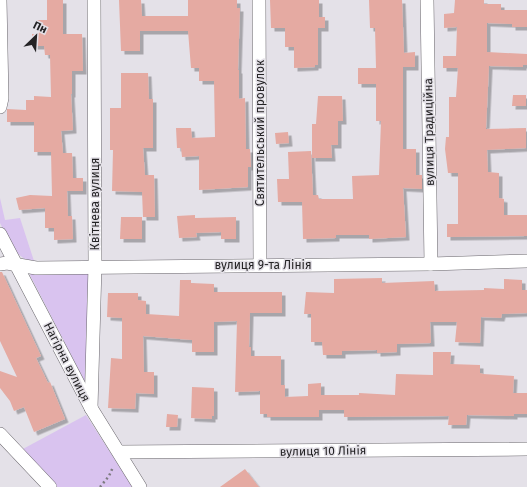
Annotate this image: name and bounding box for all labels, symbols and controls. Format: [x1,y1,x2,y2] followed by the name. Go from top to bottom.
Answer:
[16,16,56,56] north arrow
[31,19,49,36] text: Пн
[253,59,267,206] street label: Святительський провулок
[421,78,437,186] street label: вулиця Традиційна
[88,158,102,250] street label: Квітнева вулиця
[214,258,312,272] street label: вулиця 9-та Лінія
[41,320,93,404] street label: Нагірна вулиця
[279,443,367,459] street label: вулиця 10 Лінія

